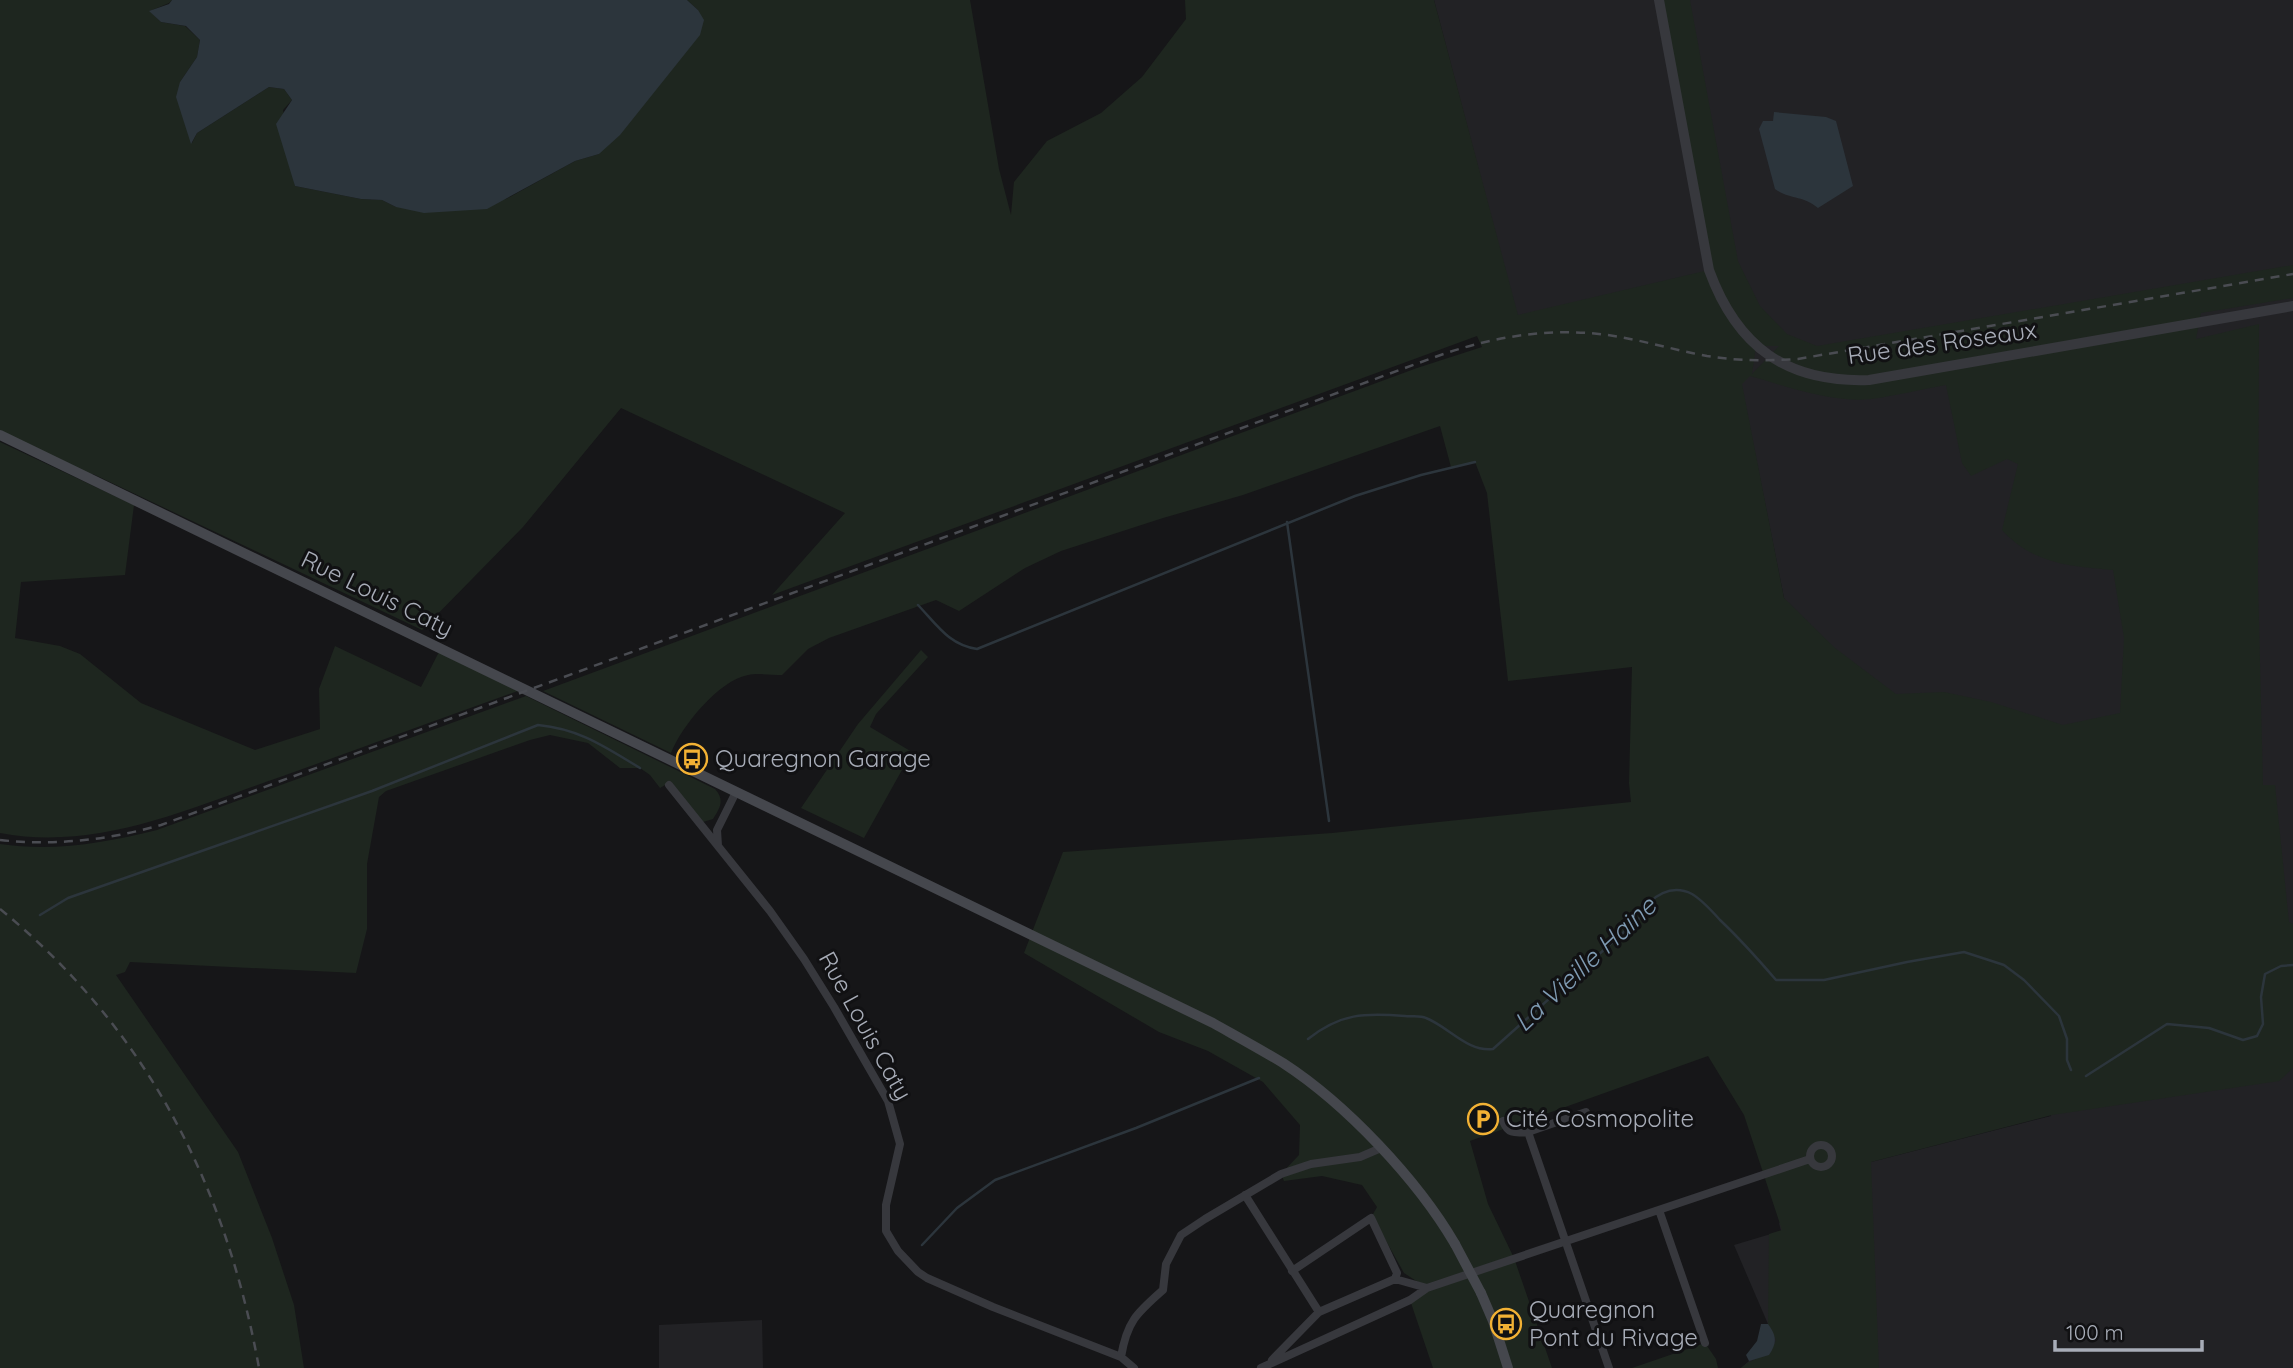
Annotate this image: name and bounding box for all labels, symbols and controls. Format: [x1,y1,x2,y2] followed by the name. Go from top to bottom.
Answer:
[1845,314,2038,370] street label: Rue des Roseaux
[297,543,458,643] street label: Rue Louis Caty
[675,742,709,776] bus stop icon: Quaregnon Garage
[715,743,931,773] place label: Quaregnon Garage
[1506,888,1664,1038] water label: La Vieille Haine
[813,946,919,1105] street label: Rue Louis Caty
[1466,1102,1500,1136] parking icon: Cité Cosmopolite
[1506,1103,1694,1133] place label: Cité Cosmopolite
[1529,1294,1698,1352] place label: Quaregnon Pont du Rivage
[1489,1307,1523,1341] bus stop icon: Quaregnon Pont du Rivage
[2055,1308,2202,1352] scale bar
[2066,1319,2124,1345] text: 100 m

